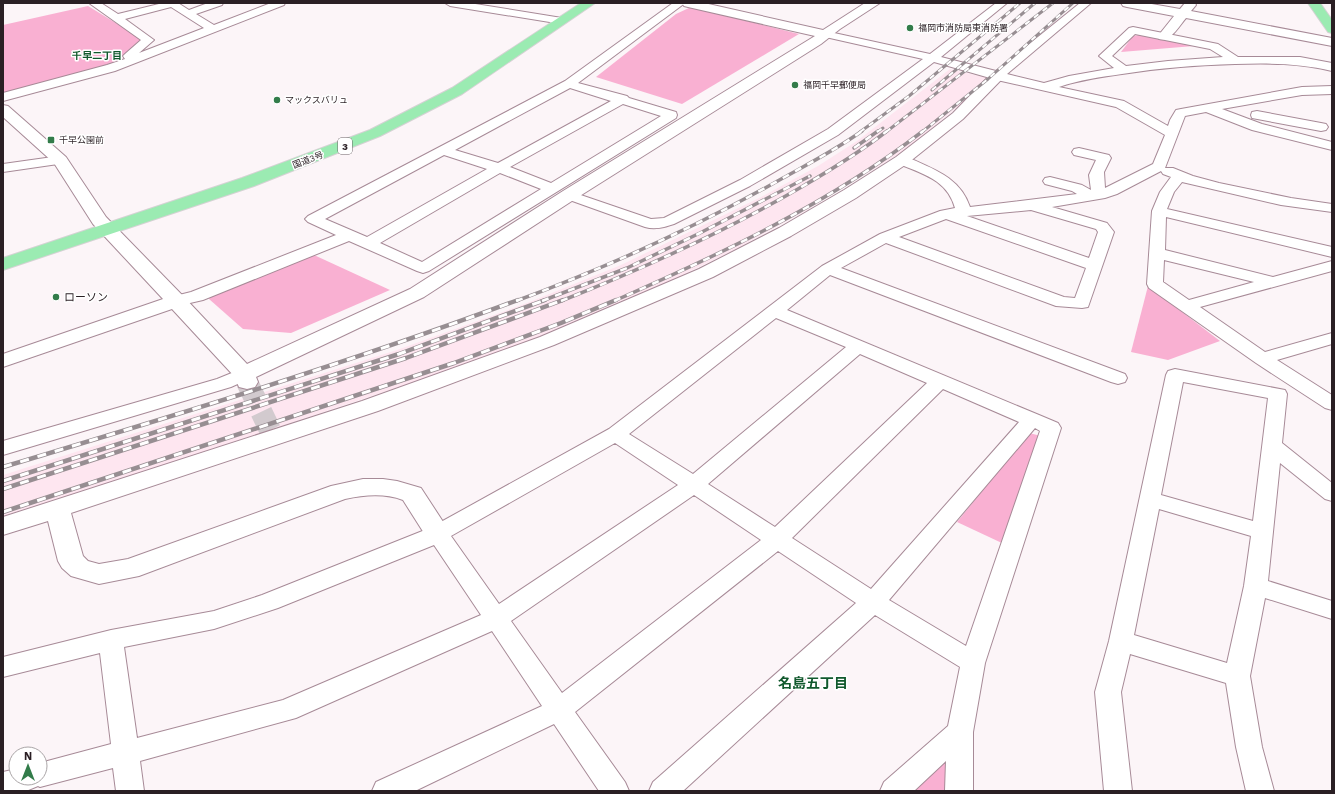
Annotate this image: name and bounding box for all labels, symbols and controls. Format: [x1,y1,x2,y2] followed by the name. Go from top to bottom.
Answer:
[905,23,915,33] marker: 福岡市消防局東消防署
[918,23,1008,33] place label: 福岡市消防局東消防署
[72,50,122,61] district label: 千早二丁目
[790,80,800,90] marker: 福岡千早郵便局
[803,80,866,90] place label: 福岡千早郵便局
[272,95,282,105] marker: マックスバリュ
[285,95,348,105] place label: マックスバリュ
[46,135,56,145] marker: 千早公園前
[59,135,104,145] place label: 千早公園前
[338,138,352,154] road number: 3
[291,150,325,170] street label: 国道3号
[64,291,108,304] place label: ローソン
[51,292,61,302] marker: ローソン
[778,675,848,691] district label: 名島五丁目
[8,746,48,786] north arrow
[24,750,32,763] text: N

